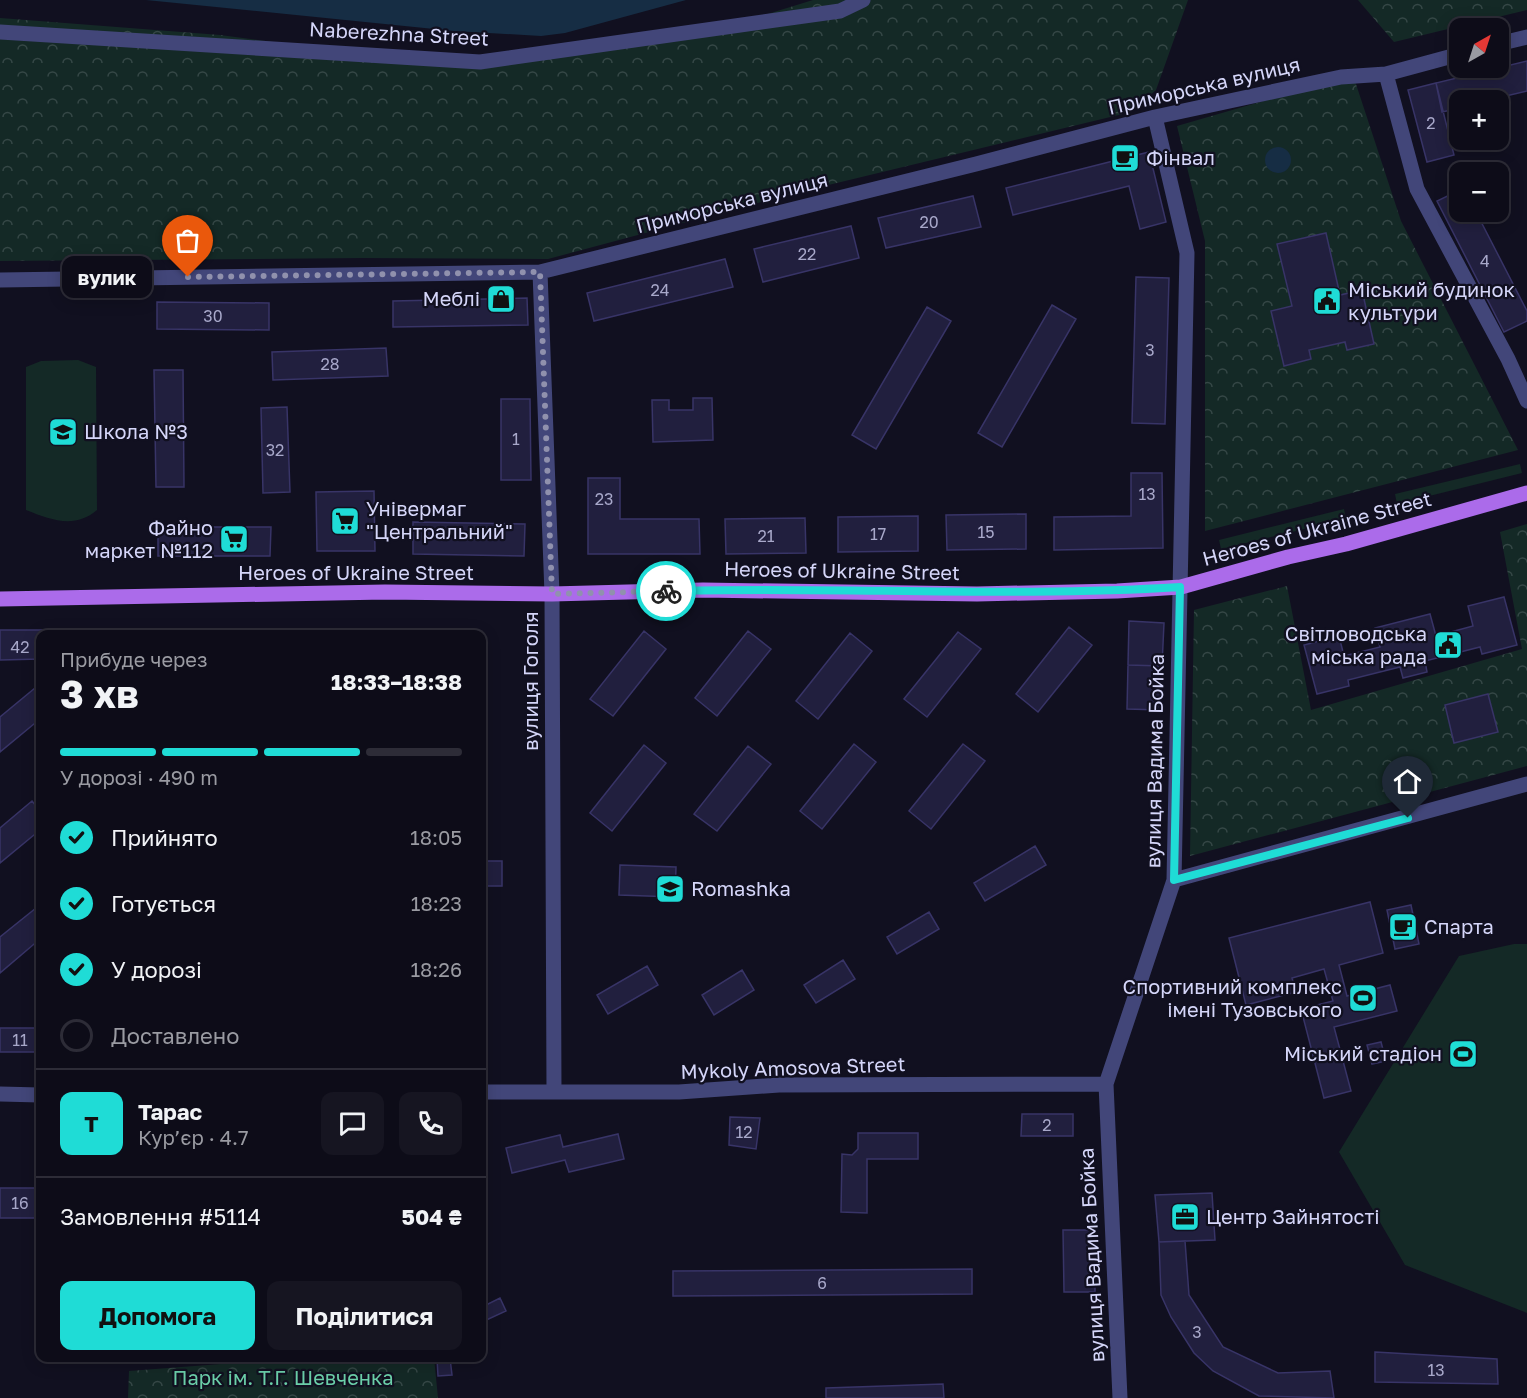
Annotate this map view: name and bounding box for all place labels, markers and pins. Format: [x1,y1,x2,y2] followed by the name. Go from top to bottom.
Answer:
[1109,142,1141,174] cafe icon: Фінвал
[1146,145,1215,169] place label: Фінвал
[162,215,213,277] pin
[62,256,152,298] callout: вулик
[1348,277,1515,324] place label: Міський будинок культури
[485,283,517,315] shop icon: Меблі
[1311,285,1343,317] public building icon: Міський будинок культури
[422,286,480,310] place label: Меблі
[47,416,79,448] school or university icon: Школа №3
[84,419,188,443] place label: Школа №3
[366,496,513,543] place label: Універмаг "Центральний"
[329,505,361,537] supermarket icon: Універмаг "Центральний"
[85,515,213,562] place label: Файно маркет №112
[218,523,250,555] supermarket icon: Файно маркет №112
[1285,621,1427,668] place label: Світловодська міська рада
[1432,629,1464,661] public building icon: Світловодська міська рада
[1382,756,1433,818] pin
[654,873,686,905] school or university icon: Romashka
[691,876,791,900] place label: Romashka
[1387,911,1419,943] cafe icon: Спарта
[1424,914,1494,938] place label: Спарта
[1123,974,1342,1021] place label: Спортивний комплекс імені Тузовського
[1347,982,1379,1014] sports icon: Спортивний комплекс імені Тузовського
[1447,1038,1479,1070] sports icon: Міський стадіон
[1284,1041,1442,1065] place label: Міський стадіон
[1169,1201,1201,1233] office icon: Центр Зайнятості
[1206,1204,1380,1228] place label: Центр Зайнятості

